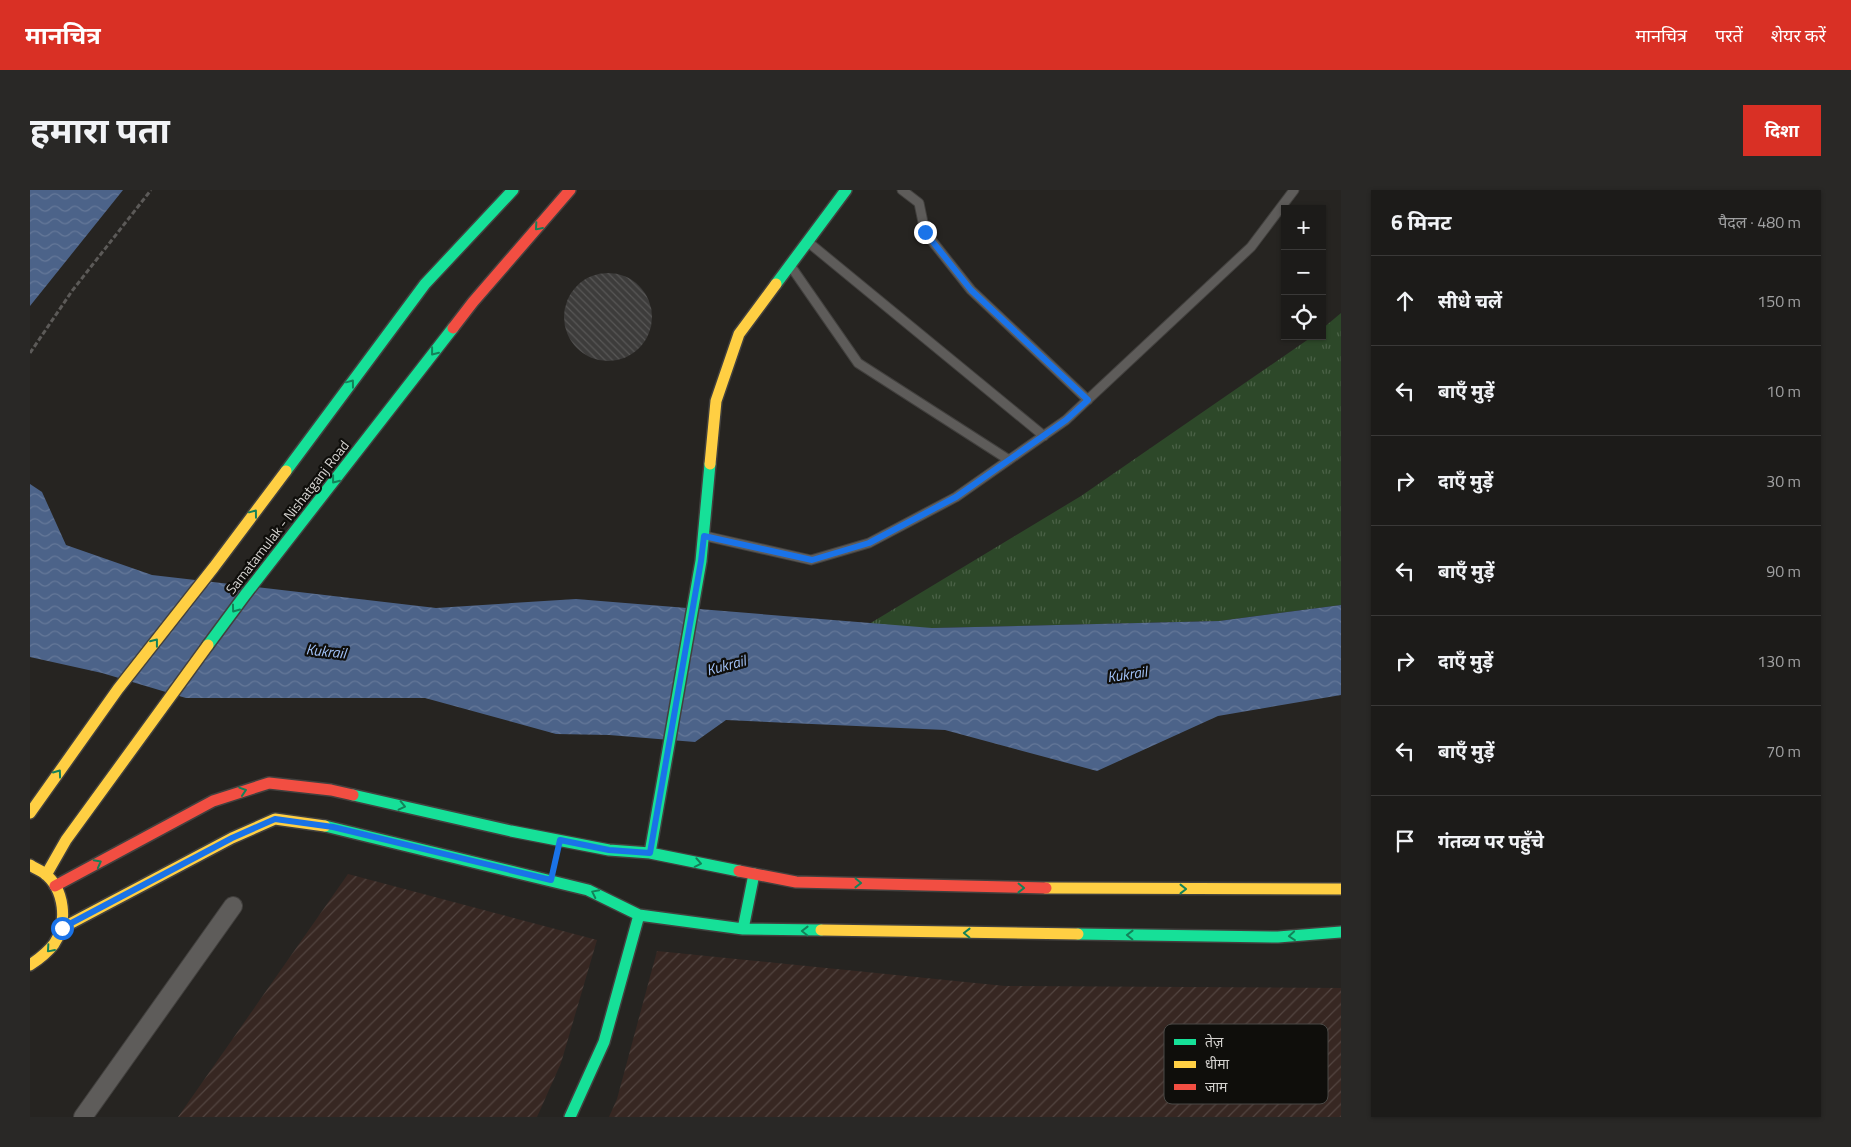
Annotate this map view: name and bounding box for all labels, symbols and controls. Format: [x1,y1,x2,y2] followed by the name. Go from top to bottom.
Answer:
[25,17,101,53] text: मानचित्र
[1635,22,1687,49] text: मानचित्र
[1715,22,1743,49] text: परतें
[1771,22,1826,49] text: शेयर करें
[30,103,170,157] text: हमारा पता
[1743,105,1821,156] button: दिशा
[1281,205,1326,340] map controls
[1281,205,1326,250] button: +
[1391,206,1451,238] text: 6 मिनट
[1718,210,1801,234] text: पैदल · 480 m
[535,221,544,230] one-way arrow
[914,221,937,244] route end
[1281,250,1326,295] button: −
[1438,286,1502,315] text: सीधे चलें
[1391,287,1419,315] icon: ahead
[1757,289,1801,313] text: 150 m
[1281,295,1326,340] button: locate
[432,346,440,355] one-way arrow
[1438,376,1494,405] text: बाएँ मुड़ें
[1391,377,1419,405] icon: left
[345,379,354,389] one-way arrow
[1766,379,1801,403] text: 10 m
[220,436,354,598] street label: Samatamulak - Nishatganj Road
[1438,466,1493,495] text: दाएँ मुड़ें
[1391,467,1419,495] icon: right
[1766,469,1801,493] text: 30 m
[332,474,340,483] one-way arrow
[248,509,257,519] one-way arrow
[1438,556,1494,585] text: बाएँ मुड़ें
[1391,557,1419,585] icon: left
[1766,559,1801,583] text: 90 m
[232,603,241,613] one-way arrow
[305,637,349,665] water label: Kukrail
[149,638,158,648] one-way arrow
[1438,646,1493,675] text: दाएँ मुड़ें
[1391,647,1419,675] icon: right
[704,648,750,681] water label: Kukrail
[1757,649,1801,673] text: 130 m
[1106,660,1150,688] water label: Kukrail
[1438,736,1494,765] text: बाएँ मुड़ें
[1391,737,1419,765] icon: left
[1766,739,1801,763] text: 70 m
[52,769,61,779] one-way arrow
[239,787,247,797] one-way arrow
[398,800,407,811] one-way arrow
[1438,826,1544,855] text: गंतव्य पर पहुँचे
[1391,827,1419,855] icon: arrive
[693,857,702,867] one-way arrow
[93,859,102,869] one-way arrow
[855,878,863,889] one-way arrow
[1017,882,1025,893] one-way arrow
[1180,884,1188,894] one-way arrow
[591,889,600,899] one-way arrow
[51,917,74,940] route start
[801,926,808,936] one-way arrow
[963,928,971,938] one-way arrow
[1126,930,1134,940] one-way arrow
[1288,930,1296,941] one-way arrow
[47,944,56,953] one-way arrow
[1164,1024,1328,1104] legend
[1205,1031,1224,1052] text: तेज़
[1205,1053,1230,1074] text: धीमा
[1205,1076,1228,1097] text: जाम

